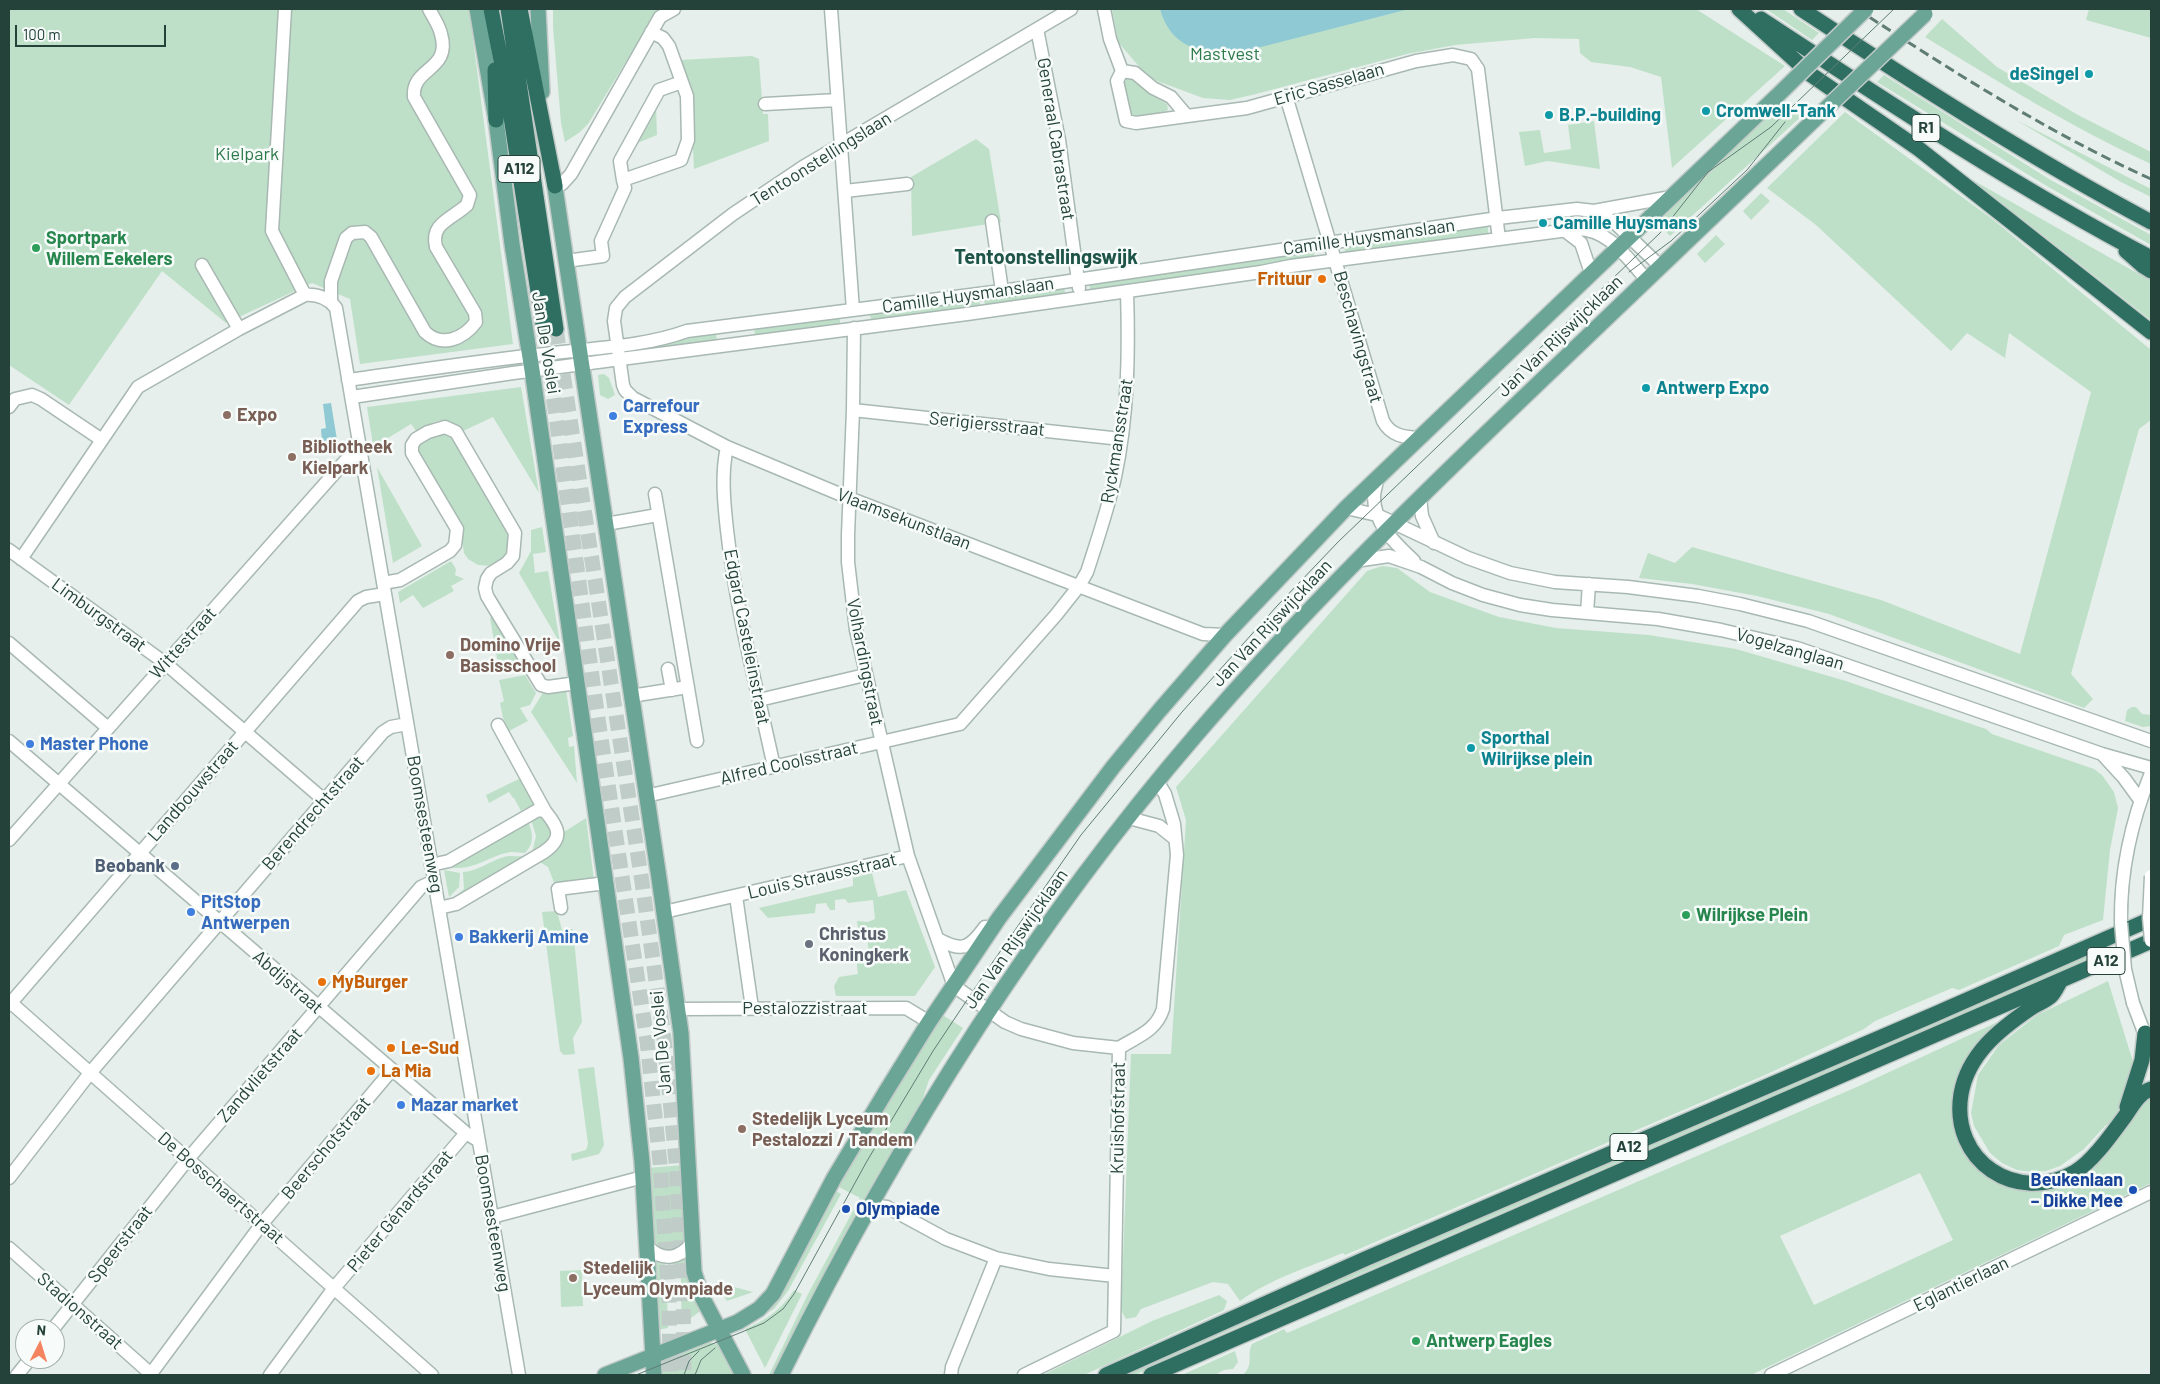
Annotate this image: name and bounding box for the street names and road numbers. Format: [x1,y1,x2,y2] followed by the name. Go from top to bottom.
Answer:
[1032,56,1080,222] street label: Generaal Cabrastraat
[1271,58,1387,110] street label: Eric Sasselaan
[747,107,895,211] street label: Tentoonstellingslaan
[1912,115,1940,142] road number: R1
[498,156,540,182] road number: A112
[1282,214,1456,260] street label: Camille Huysmanslaan
[1329,268,1387,406] street label: Beschavingstraat
[1493,271,1627,401] street label: Jan Van Rijswijcklaan
[881,272,1055,318] street label: Camille Huysmanslaan
[527,290,565,396] street label: Jan De Voslei
[1096,377,1138,505] street label: Ryckmansstraat
[928,407,1046,441] street label: Serigiersstraat
[834,483,974,555] street label: Vlaamsekunstlaan
[719,547,775,727] street label: Edgard Casteleinstraat
[1208,555,1336,691] street label: Jan Van Rijswijcklaan
[48,573,150,657] street label: Limburgstraat
[842,596,888,728] street label: Volhardingstraat
[145,603,221,683] street label: Wittestraat
[1733,623,1847,675] street label: Vogelzanglaan
[143,736,243,846] street label: Landbouwstraat
[718,737,860,789] street label: Alfred Coolsstraat
[257,751,369,875] street label: Berendrechtstraat
[402,753,448,895] street label: Boomsesteenweg
[745,848,899,904] street label: Louis Straussstraat
[960,865,1072,1013] street label: Jan Van Rijswijcklaan
[248,946,328,1018] street label: Abdijstraat
[2087,948,2125,974] road number: A12
[646,989,676,1095] street label: Jan De Voslei
[742,997,868,1019] street label: Pestalozzistraat
[213,1023,307,1127] street label: Zandvlietstraat
[1106,1062,1130,1174] street label: Kruishofstraat
[277,1092,375,1204] street label: Beerschotstraat
[153,1127,289,1249] street label: De Bosschaertstraat
[1610,1134,1648,1160] road number: A12
[343,1145,457,1277] street label: Pieter Génardstraat
[470,1152,516,1294] street label: Boomsesteenweg
[83,1201,157,1287] street label: Speerstraat
[1910,1252,2012,1316] street label: Eglantierlaan
[33,1268,127,1354] street label: Stadionstraat

